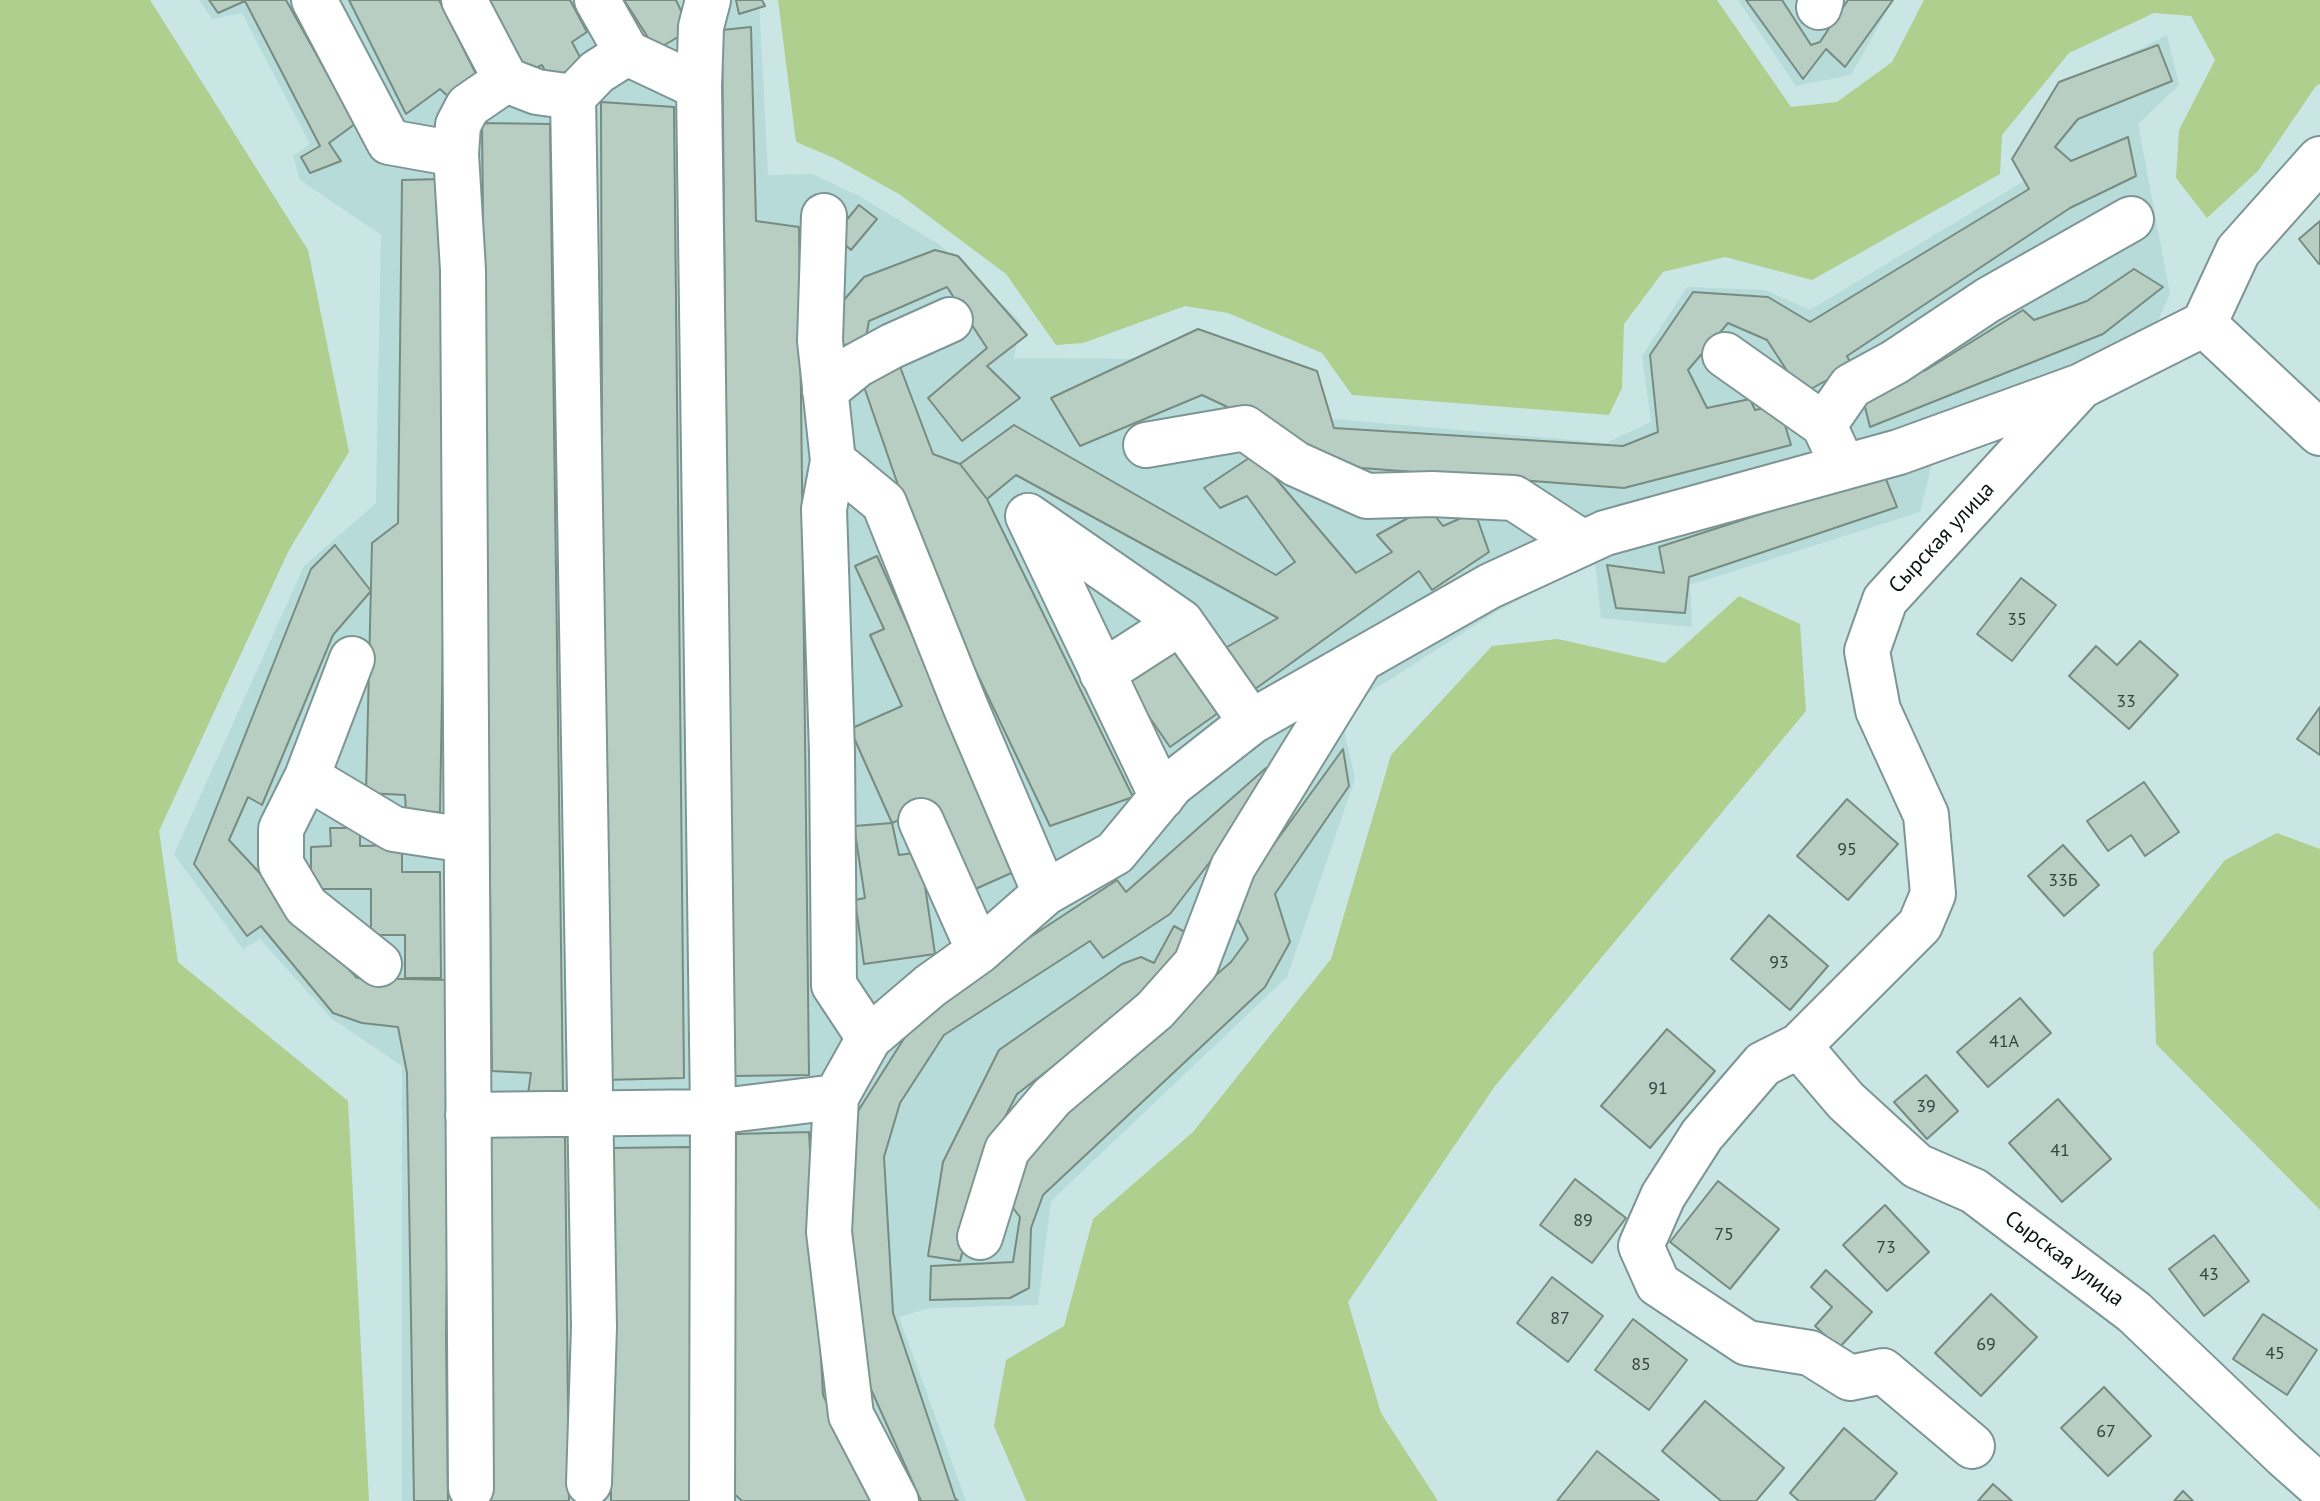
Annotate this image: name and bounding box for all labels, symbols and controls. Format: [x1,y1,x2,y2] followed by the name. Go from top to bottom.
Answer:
[1884,477,2000,599] street label: Сырская улица
[2007,609,2027,631] house number: 35
[2116,691,2136,713] house number: 33
[1837,839,1857,861] house number: 95
[2048,870,2078,892] house number: 33Б
[1769,952,1789,974] house number: 93
[1989,1031,2019,1053] house number: 41А
[1648,1078,1668,1100] house number: 91
[1916,1096,1936,1118] house number: 39
[2050,1140,2070,1162] house number: 41
[1999,1206,2129,1312] street label: Сырская улица
[1573,1210,1593,1232] house number: 89
[1714,1224,1734,1246] house number: 75
[1876,1237,1896,1259] house number: 73
[2199,1264,2219,1286] house number: 43
[1550,1308,1570,1330] house number: 87
[1976,1334,1996,1356] house number: 69
[2265,1343,2285,1365] house number: 45
[1631,1354,1651,1376] house number: 85
[2096,1421,2116,1443] house number: 67

